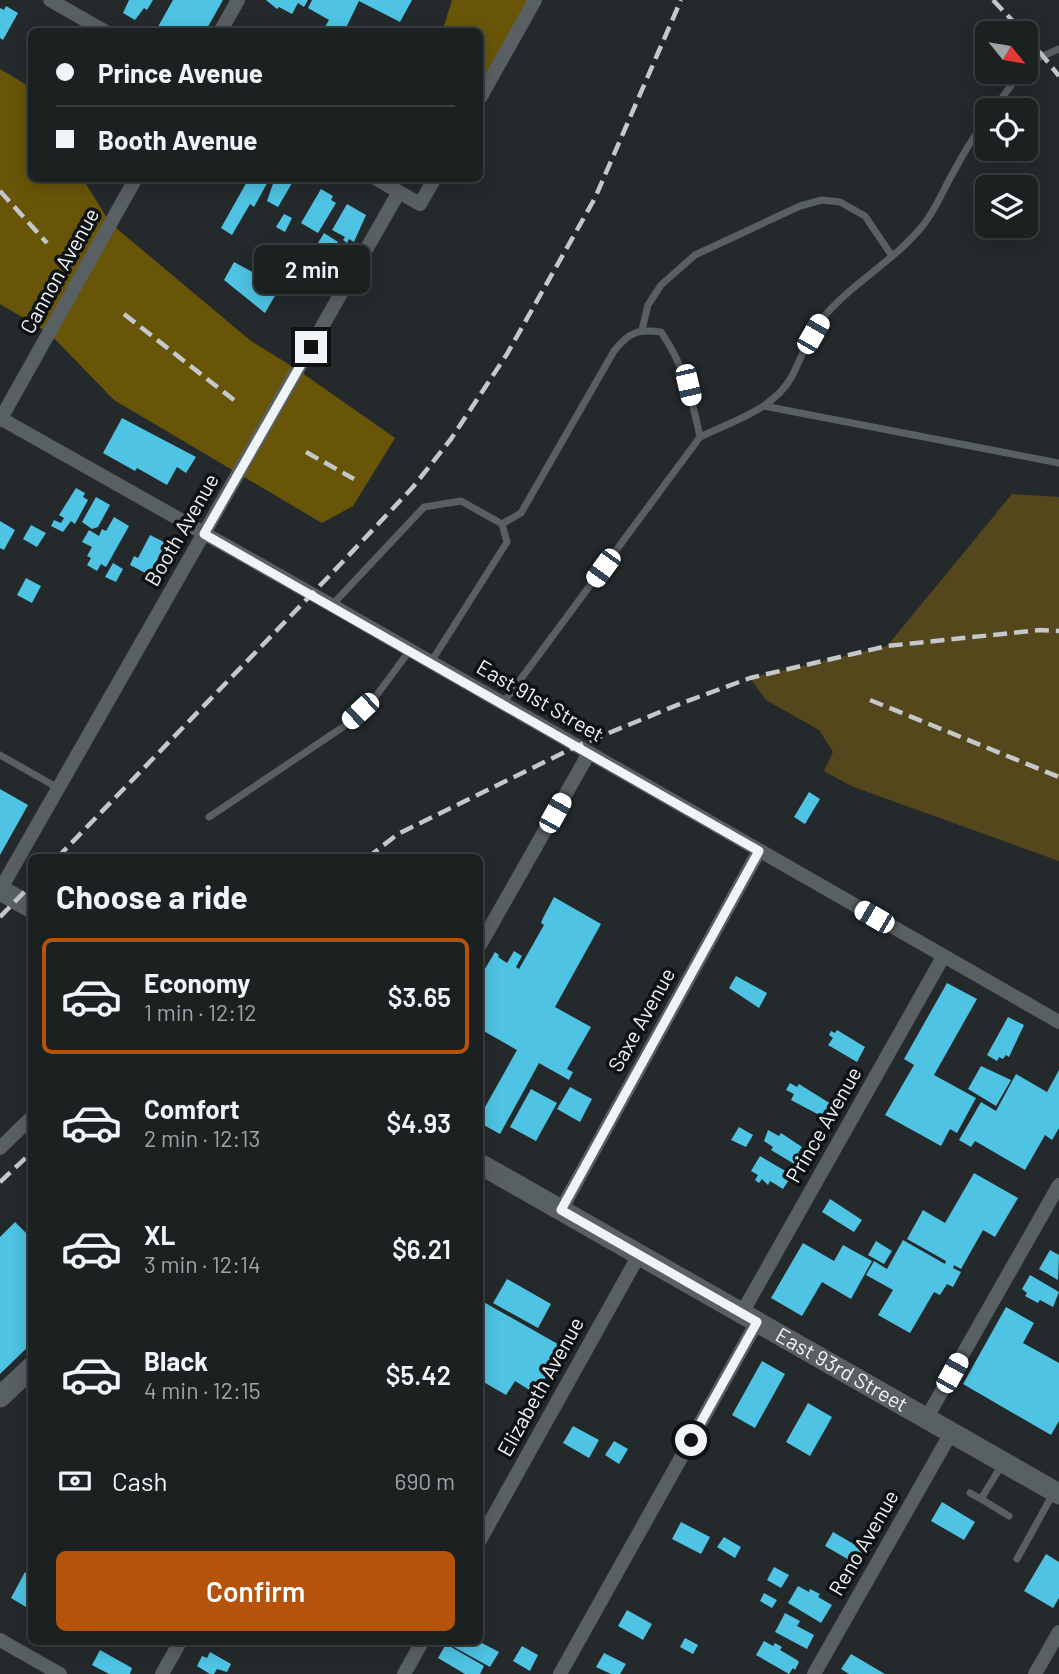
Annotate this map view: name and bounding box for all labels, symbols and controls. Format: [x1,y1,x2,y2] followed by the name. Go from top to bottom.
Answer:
[975,21,1038,84] north arrow
[975,21,1038,238] map controls
[98,57,263,88] text: Prince Avenue
[975,98,1038,161] button: locate
[98,124,258,155] text: Booth Avenue
[975,175,1038,238] button: layers
[14,203,103,337] street label: Cannon Avenue
[253,246,369,294] callout: 2 min
[285,255,339,283] text: 2 min
[794,311,833,357] car
[295,331,327,363] route end
[674,362,703,408] car
[138,469,223,590] street label: Booth Avenue
[583,545,624,591] car
[473,653,609,746] street label: East 91st Street
[338,689,383,733] car
[536,790,575,836] car
[56,877,248,915] text: Choose a ride
[851,897,898,937] car
[602,963,679,1075] street label: Saxe Avenue
[60,965,123,1028] icon: car
[144,967,250,998] text: Economy
[388,981,451,1012] text: $3.65
[144,998,257,1026] text: 1 min · 12:12
[779,1062,866,1187] street label: Prince Avenue
[60,1091,123,1154] icon: car
[144,1093,240,1124] text: Comfort
[386,1107,451,1138] text: $4.93
[144,1124,260,1152] text: 2 min · 12:13
[60,1217,123,1280] icon: car
[144,1219,175,1250] text: XL
[392,1233,451,1264] text: $6.21
[144,1250,261,1278] text: 3 min · 12:14
[491,1312,588,1460] street label: Elizabeth Avenue
[772,1321,913,1416] street label: East 93rd Street
[60,1343,123,1406] icon: car
[144,1345,208,1376] text: Black
[933,1350,972,1396] car
[386,1359,451,1390] text: $5.42
[144,1376,261,1404] text: 4 min · 12:15
[675,1424,707,1456] route start
[56,1462,94,1500] icon: cash
[112,1465,167,1496] text: Cash
[395,1467,455,1495] text: 690 m
[822,1485,903,1599] street label: Reno Avenue
[56,1551,455,1631] button: Confirm

